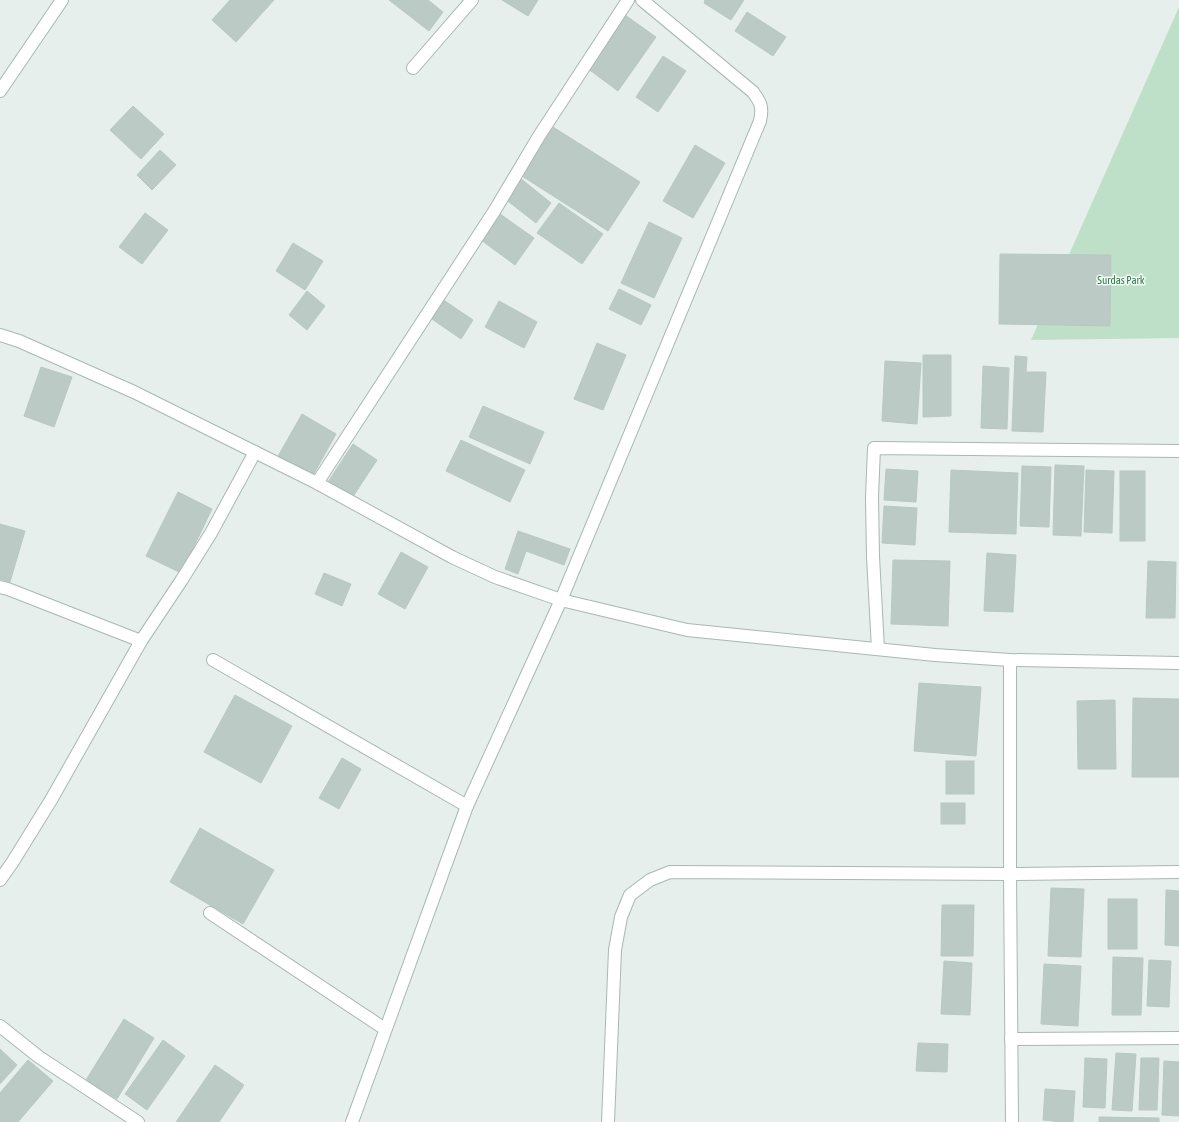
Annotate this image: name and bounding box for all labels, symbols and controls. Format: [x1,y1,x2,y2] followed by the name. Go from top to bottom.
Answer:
[1097,274,1145,286] park label: Surdas Park

